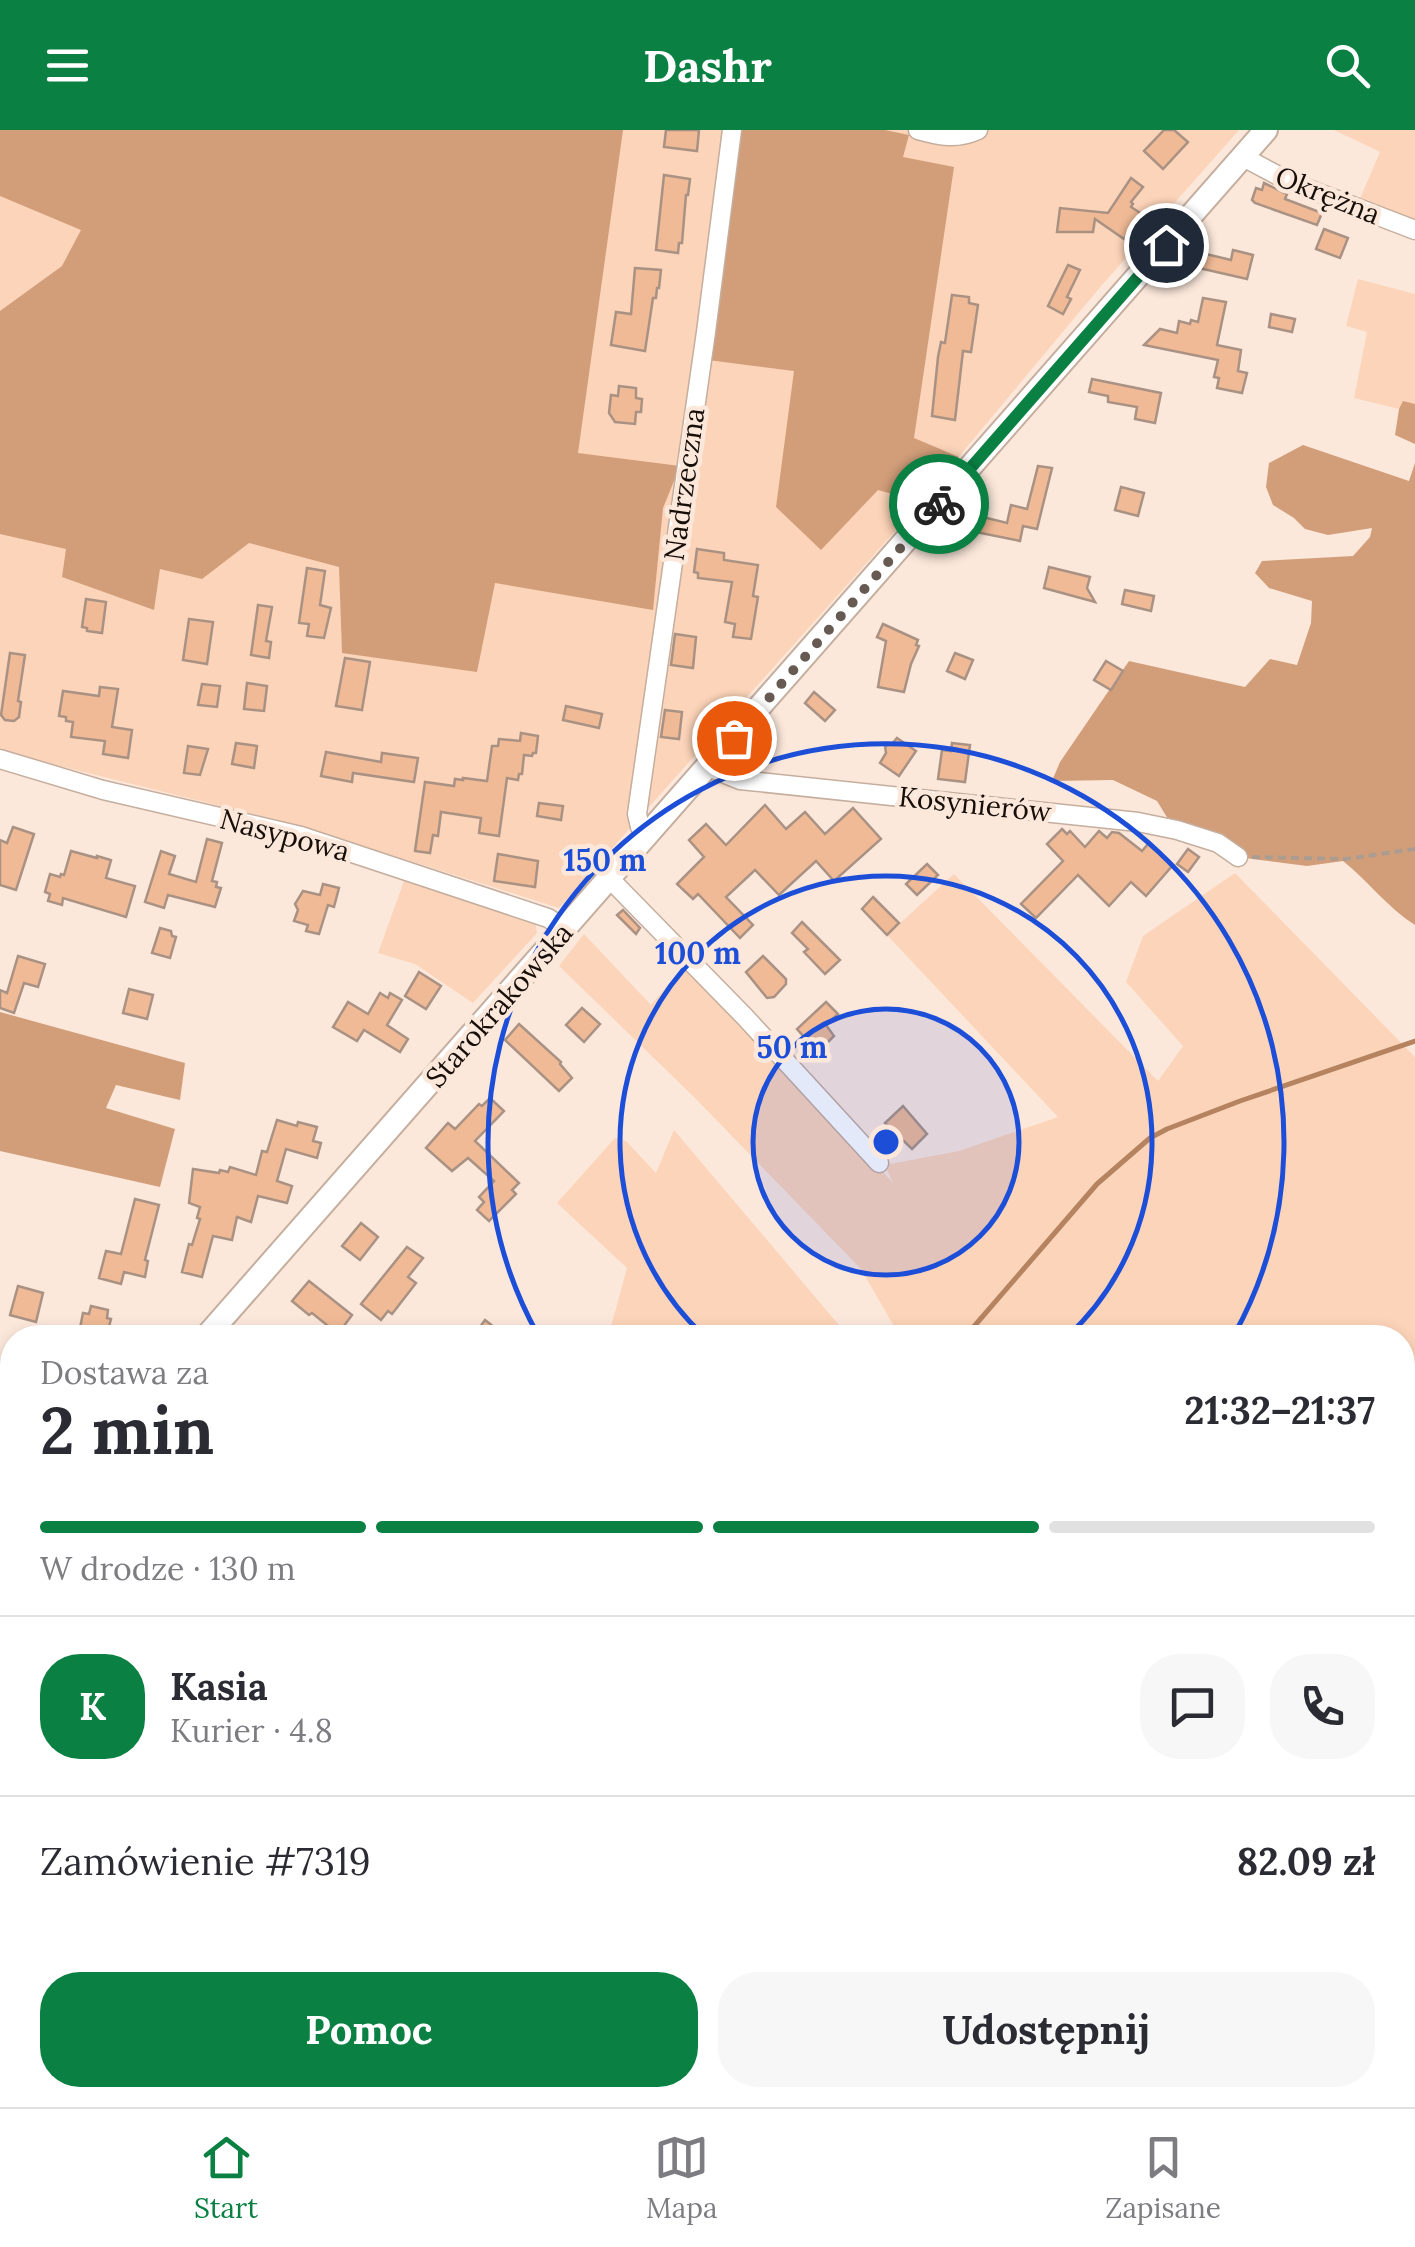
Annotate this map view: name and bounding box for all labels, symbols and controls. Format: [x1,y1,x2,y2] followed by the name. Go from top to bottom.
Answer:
[643,37,772,94] text: Dashr
[40,38,95,93] icon: menu
[1320,38,1375,93] icon: search
[1270,158,1386,232] street label: Okrężna
[1124,203,1209,288] pin
[1139,218,1194,273] icon: home
[655,405,713,563] street label: Nadrzeczna
[889,454,989,554] courier
[912,477,967,532] icon: bike
[692,696,777,781] pin
[707,711,762,766] icon: bag
[897,778,1054,830] street label: Kosynierów
[216,800,354,870] street label: Nasypowa
[564,841,647,879] text: 150 m
[418,915,580,1095] street label: Starokrakowska
[655,934,741,972] text: 100 m
[757,1028,828,1066] text: 50 m
[868,1124,904,1160] centre of rings
[40,1352,209,1393] text: Dostawa za
[1184,1386,1375,1434] text: 21:32–21:37
[40,1389,214,1472] text: 2 min
[40,1548,296,1589] text: W drodze · 130 m
[1140,1654,1245,1759] button: chat
[1270,1654,1375,1759] button: phone
[170,1662,268,1710] text: Kasia
[79,1682,106,1730] text: K
[170,1710,333,1751] text: Kurier · 4.8
[40,1837,371,1885] text: Zamówienie #7319
[1236,1837,1375,1885] text: 82.09 zł
[40,1972,698,2087] button: Pomoc
[718,1972,1375,2087] button: Udostępnij
[194,2130,258,2226] tab: Start
[646,2130,717,2226] tab: Mapa
[1105,2130,1221,2226] tab: Zapisane

